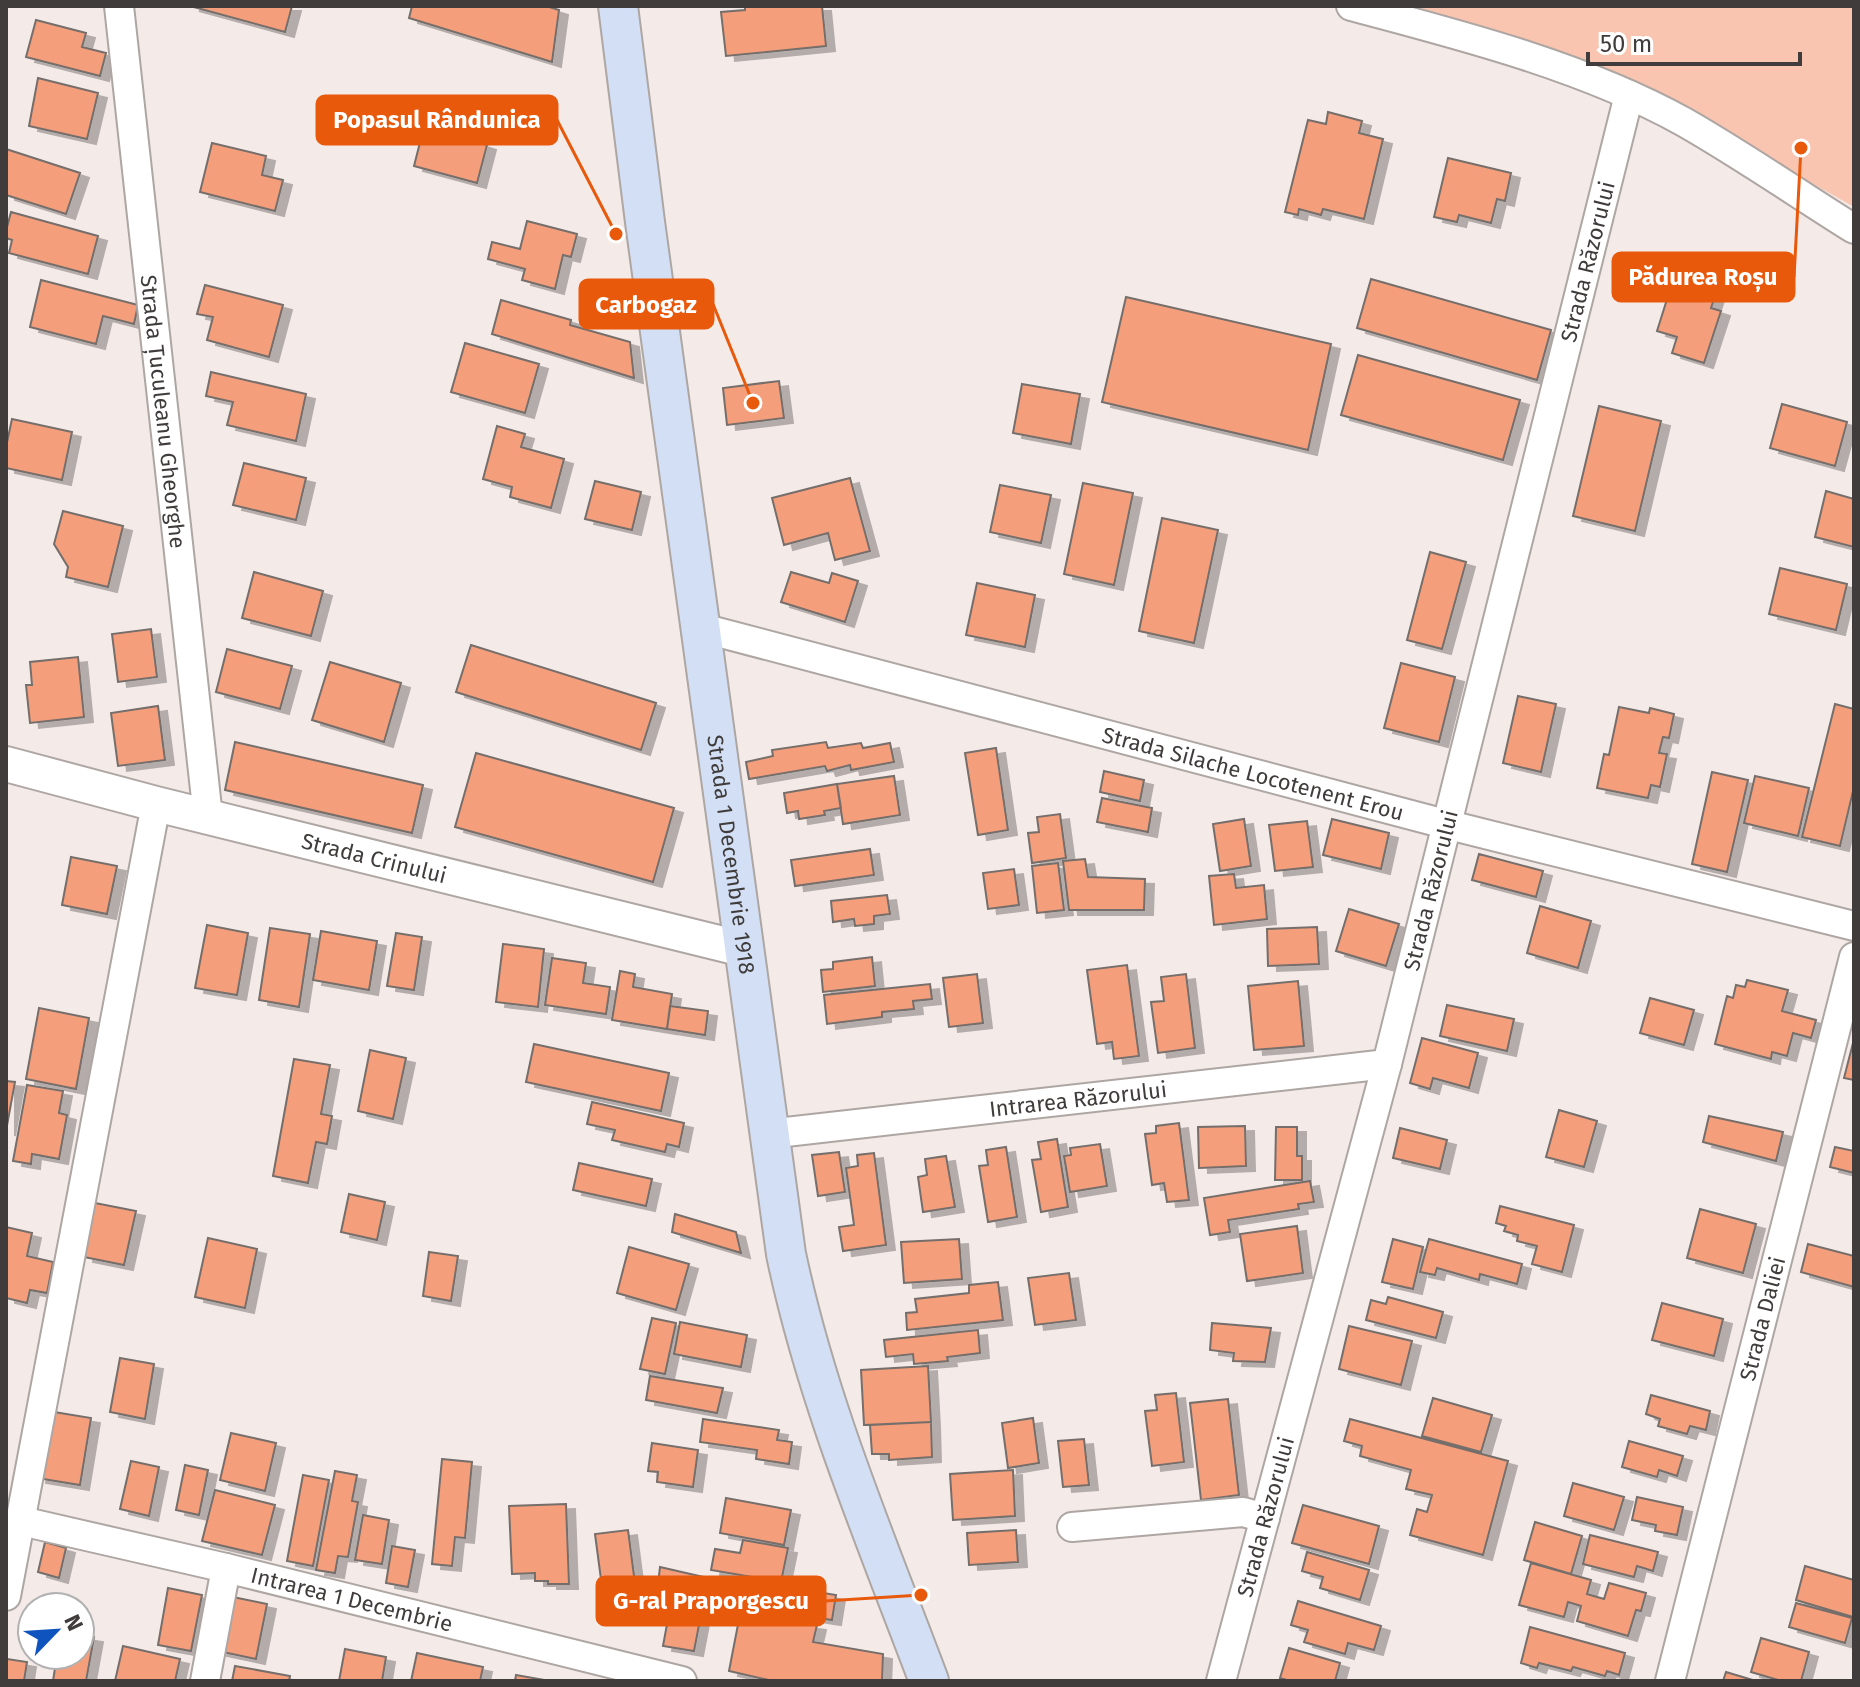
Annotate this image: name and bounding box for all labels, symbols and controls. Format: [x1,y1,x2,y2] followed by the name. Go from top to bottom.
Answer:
[1588,16,1800,66] scale bar
[1600,30,1652,58] text: 50 m
[317,96,557,144] callout: Popasul Rândunica
[333,106,541,134] text: Popasul Rândunica
[1555,178,1621,345] street label: Strada Răzorului
[1613,253,1794,301] callout: Pădurea Roșu
[1629,263,1777,293] text: Pădurea Roșu
[135,274,191,550] street label: Strada Țuculeanu Gheorghe
[580,280,713,328] callout: Carbogaz
[595,291,697,319] text: Carbogaz
[1099,721,1407,827] street label: Strada Silache Locotenent Erou
[701,733,761,976] street label: Strada 1 Decembrie 1918
[1398,807,1464,974] street label: Strada Răzorului
[299,827,449,889] street label: Strada Crinului
[988,1076,1168,1123] street label: Intrarea Răzorului
[1734,1254,1791,1384] street label: Strada Daliei
[1231,1434,1300,1600] street label: Strada Răzorului
[248,1562,455,1638] street label: Intrarea 1 Decembrie
[597,1577,825,1625] callout: G-ral Praporgescu
[613,1587,809,1615] text: G-ral Praporgescu
[16,1591,96,1671] north arrow
[58,1610,89,1635] text: N

